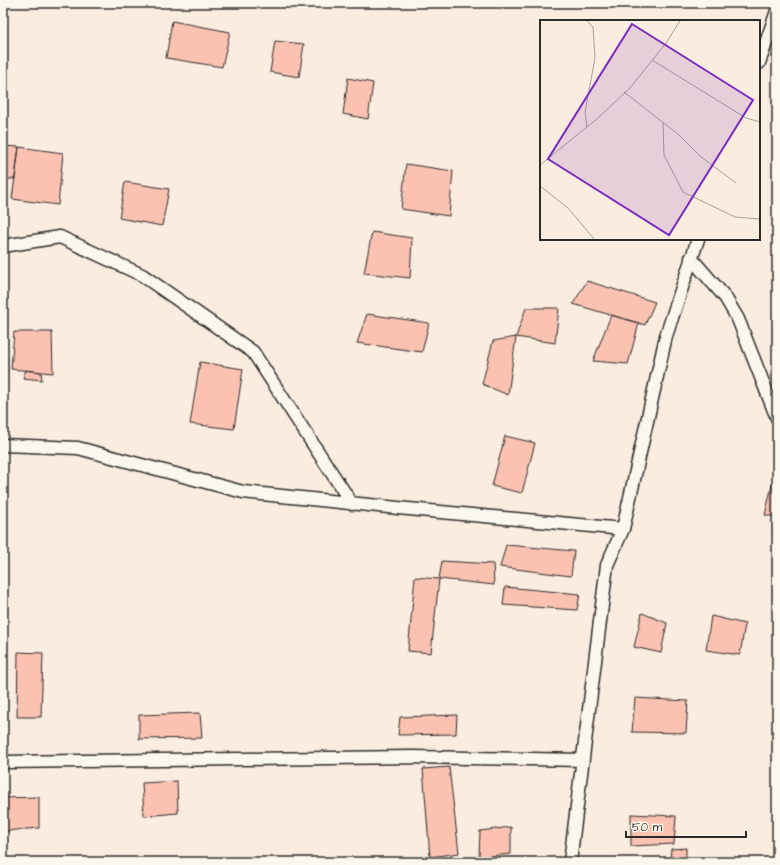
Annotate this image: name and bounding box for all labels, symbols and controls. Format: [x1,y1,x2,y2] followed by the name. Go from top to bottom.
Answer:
[540,20,760,240] inset map
[626,813,746,839] scale bar
[632,819,663,836] text: 50 m

